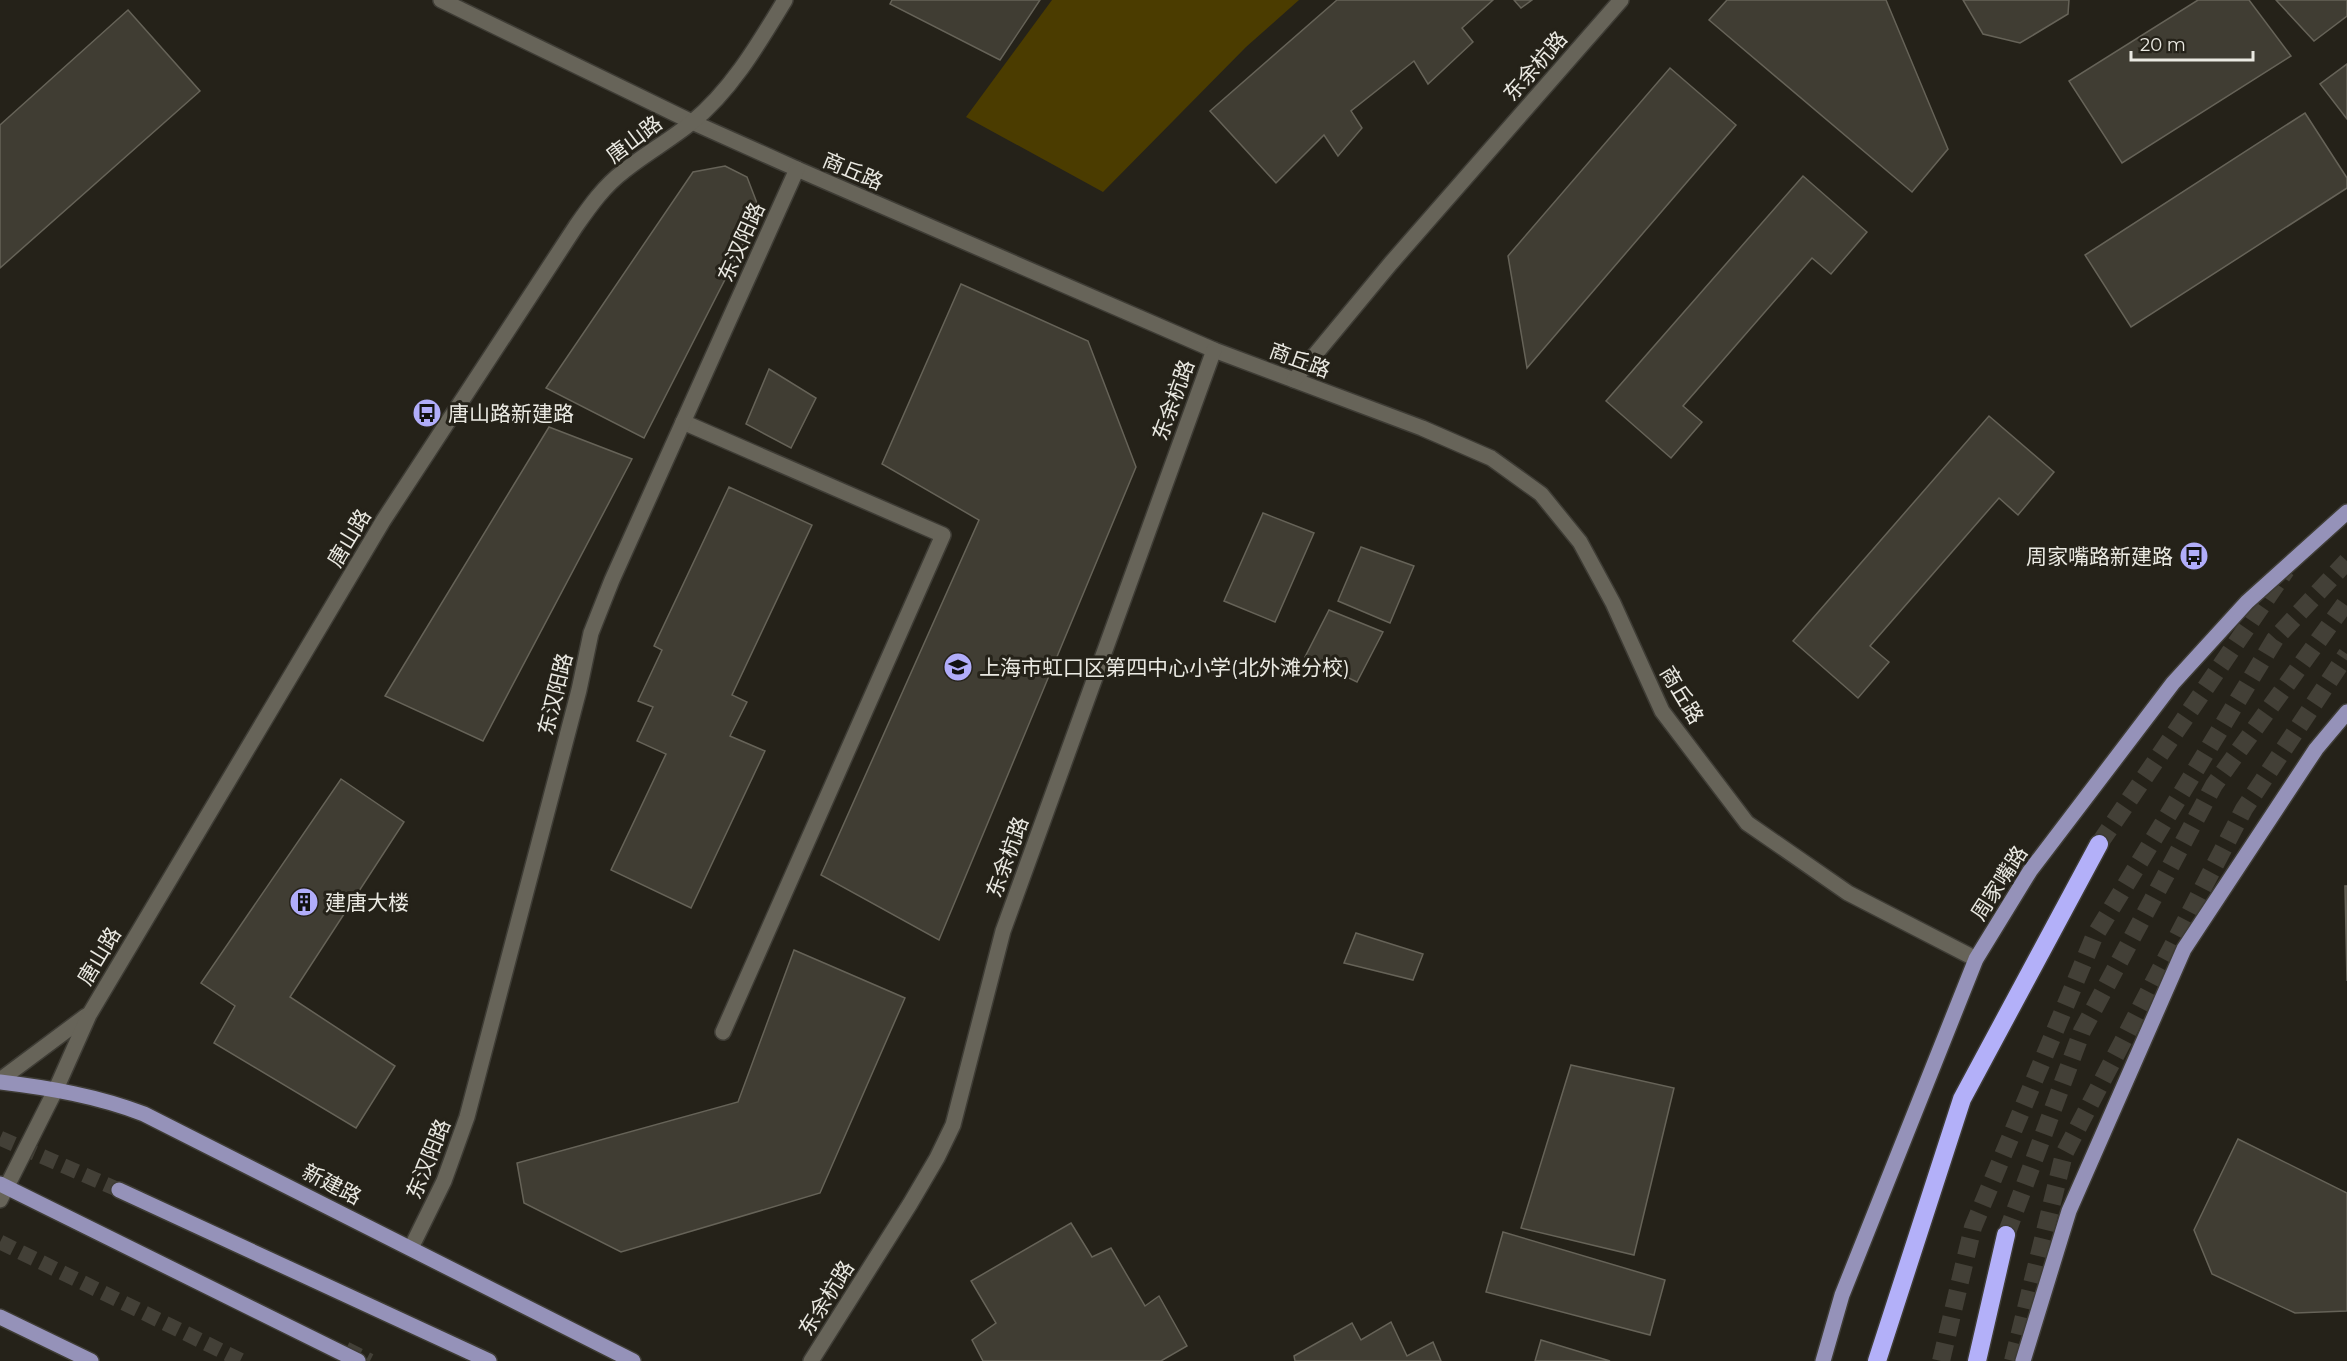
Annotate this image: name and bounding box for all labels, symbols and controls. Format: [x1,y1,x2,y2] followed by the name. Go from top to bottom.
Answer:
[2131,24,2252,62] scale bar
[1498,26,1572,106] street label: 东余杭路
[2140,34,2186,56] text: 20 m
[601,110,667,168] street label: 唐山路
[819,147,887,195] street label: 商丘路
[712,199,770,285] street label: 东汉阳路
[1266,337,1334,383] street label: 商丘路
[1147,356,1199,444] street label: 东余杭路
[411,397,443,429] bus stop icon: 唐山路新建路
[448,401,574,426] place label: 唐山路新建路
[322,505,376,571] street label: 唐山路
[2178,540,2210,572] bus stop icon: 周家嘴路新建路
[2026,544,2173,569] place label: 周家嘴路新建路
[533,650,577,738] street label: 东汉阳路
[942,651,974,683] school or university icon: 上海市虹口区第四中心小学(北外滩分校)
[979,655,1350,680] place label: 上海市虹口区第四中心小学(北外滩分校)
[1655,662,1709,728] street label: 商丘路
[981,813,1033,901] street label: 东余杭路
[1966,841,2032,925] street label: 周家嘴路
[288,886,320,918] building icon: 建唐大楼
[325,890,409,915] place label: 建唐大楼
[72,923,126,989] street label: 唐山路
[401,1115,455,1203] street label: 东汉阳路
[298,1159,366,1209] street label: 新建路
[793,1256,859,1340] street label: 东余杭路

